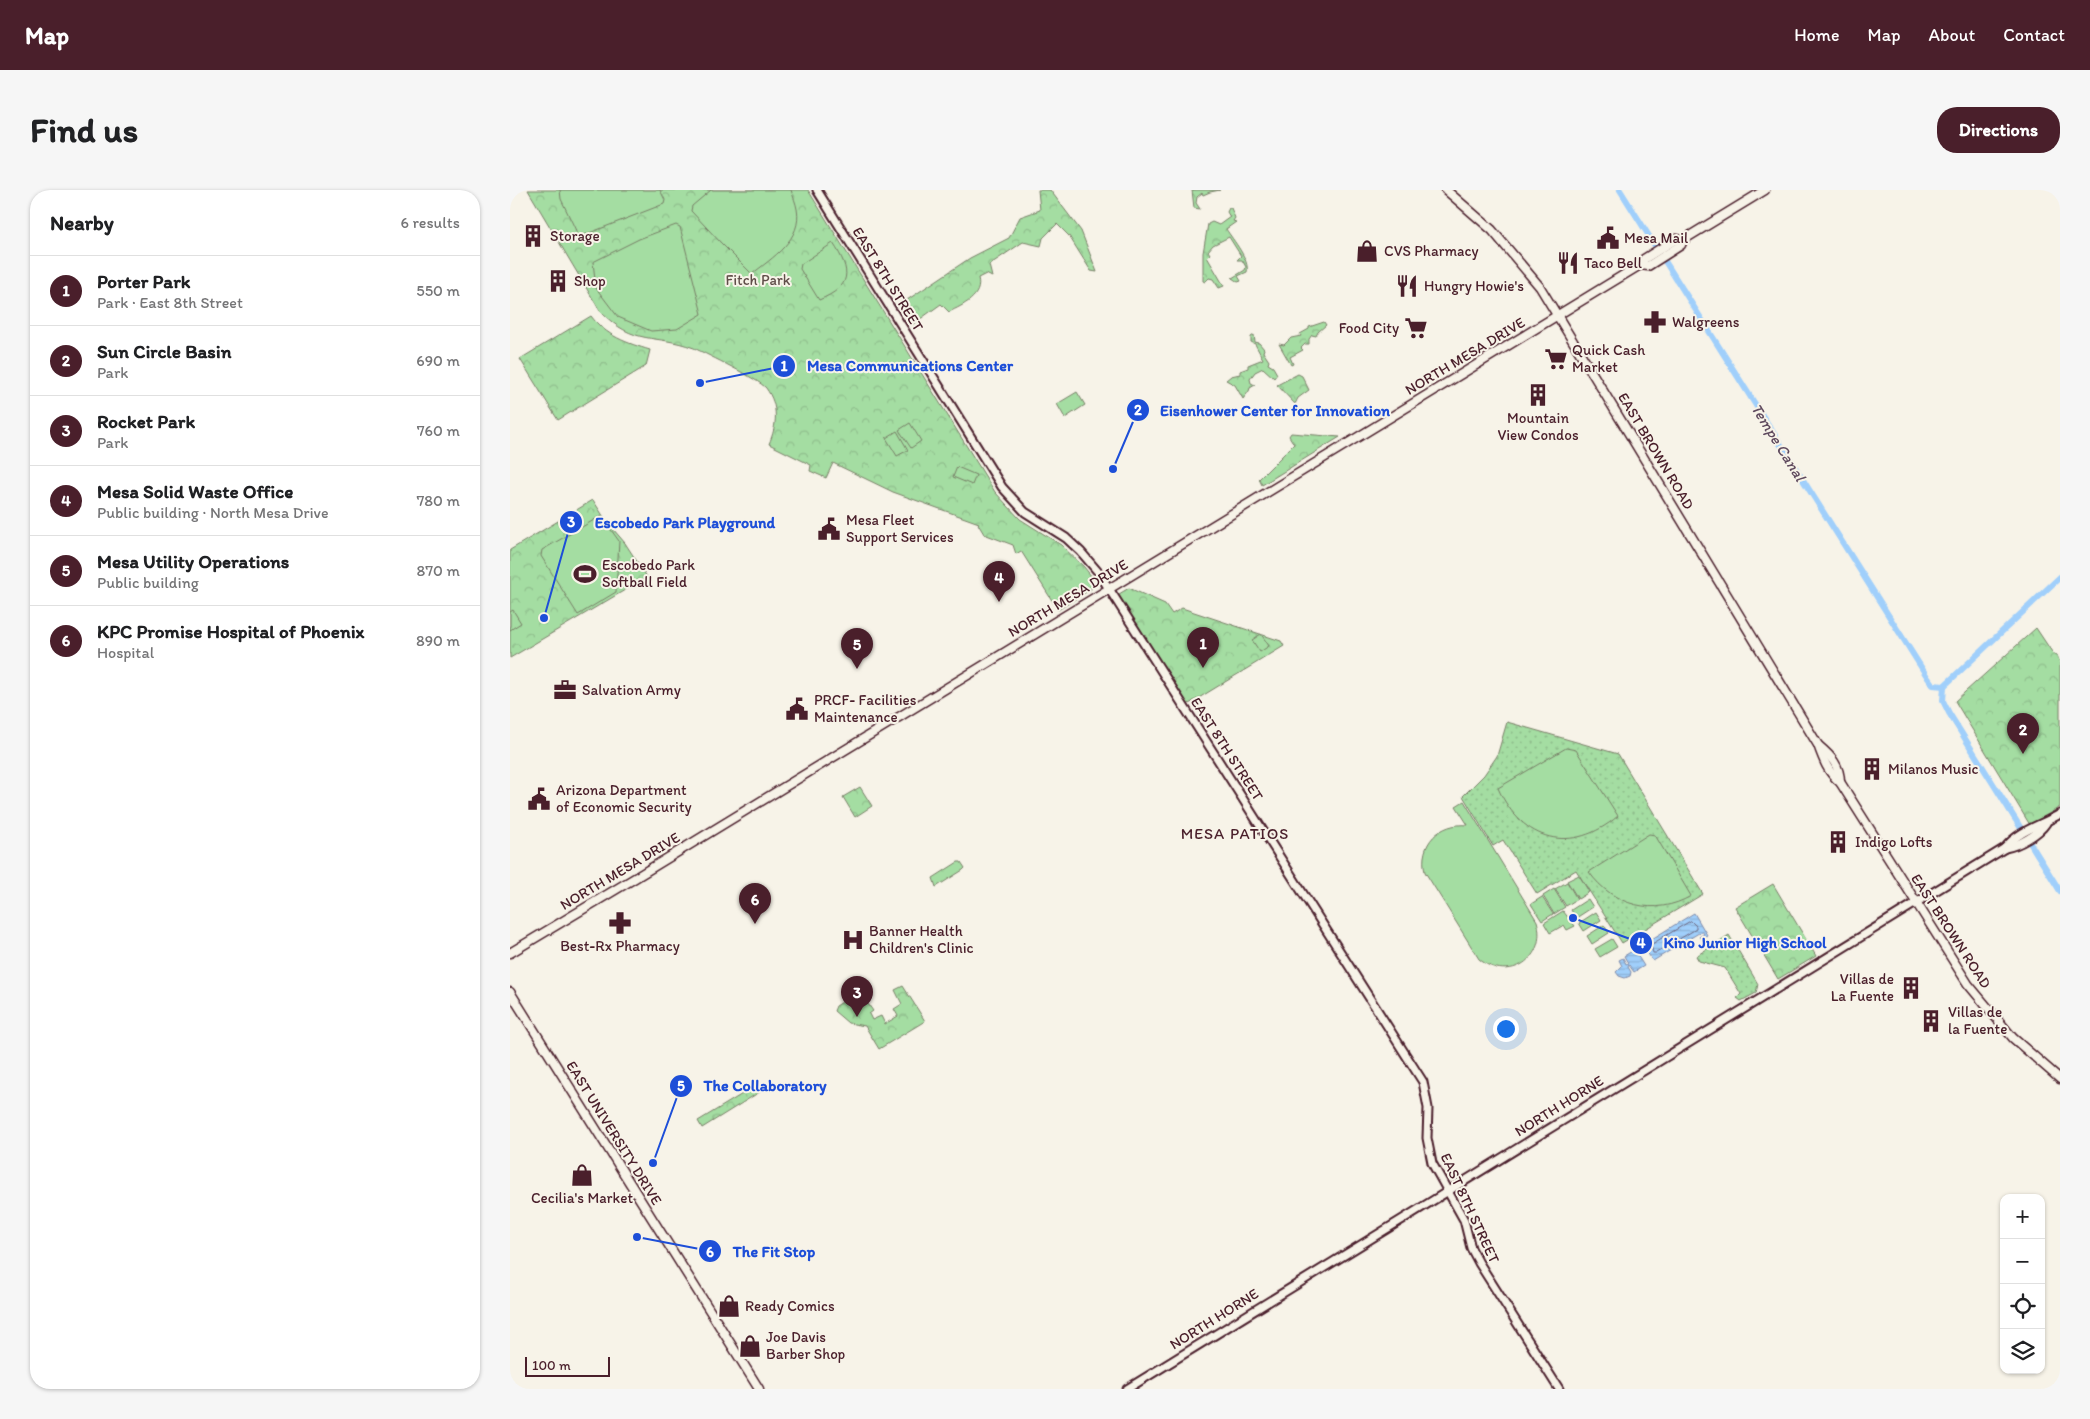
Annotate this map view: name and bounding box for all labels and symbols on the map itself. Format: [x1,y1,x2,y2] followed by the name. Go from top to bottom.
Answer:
[520,223,546,249] building icon: Storage
[849,224,928,335] street label: EAST 8TH STREET
[1595,225,1621,251] public building icon: Mesa Mail
[550,227,600,245] place label: Storage
[1624,229,1689,247] place label: Mesa Mail
[1354,238,1380,264] shop icon: CVS Pharmacy
[1384,242,1478,260] place label: CVS Pharmacy
[1555,250,1581,276] restaurant icon: Taco Bell
[1584,254,1643,272] place label: Taco Bell
[545,268,571,294] building icon: Shop
[726,271,791,289] park label: Fitch Park
[574,272,606,290] place label: Shop
[1394,273,1420,299] restaurant icon: Hungry Howie's
[1424,277,1524,295] place label: Hungry Howie's
[1642,309,1668,335] pharmacy icon: Walgreens
[1402,313,1528,399] street label: NORTH MESA DRIVE
[1672,313,1740,331] place label: Walgreens
[1403,315,1429,341] supermarket icon: Food City
[1339,319,1399,337] place label: Food City
[1572,341,1645,376] place label: Quick Cash Market
[1543,346,1569,372] supermarket icon: Quick Cash Market
[772,350,1023,381] callout: Mesa Communications Center
[807,356,1014,375] text: Mesa Communications Center
[781,357,788,375] text: 1
[1525,382,1551,408] building icon: Mountain View Condos
[1614,389,1698,513] street label: EAST BROWN ROAD
[1126,395,1399,426] callout: Eisenhower Center for Innovation
[1747,400,1811,486] water label: Tempe Canal
[1134,401,1142,419] text: 2
[1160,401,1391,420] text: Eisenhower Center for Innovation
[1497,409,1579,444] place label: Mountain View Condos
[559,507,785,538] callout: Escobedo Park Playground
[846,511,954,546] place label: Mesa Fleet Support Services
[567,513,575,531] text: 3
[595,513,776,533] text: Escobedo Park Playground
[816,516,842,542] public building icon: Mesa Fleet Support Services
[1005,555,1131,641] street label: NORTH MESA DRIVE
[602,556,695,591] place label: Escobedo Park Softball Field
[572,561,598,587] sports icon: Escobedo Park Softball Field
[983,561,1015,602] pin: 4
[1187,627,1219,668] pin: 1
[841,628,873,669] pin: 5
[552,677,578,703] office icon: Salvation Army
[582,681,681,699] place label: Salvation Army
[814,691,917,726] place label: PRCF- Facilities Maintenance
[1187,694,1267,804] street label: EAST 8TH STREET
[784,696,810,722] public building icon: PRCF- Facilities Maintenance
[2007,713,2039,754] pin: 2
[1859,756,1885,782] building icon: Milanos Music
[1888,760,1979,778] place label: Milanos Music
[556,781,692,816] place label: Arizona Department of Economic Security
[526,786,552,812] public building icon: Arizona Department of Economic Security
[1181,824,1289,843] district label: MESA PATIOS
[557,828,683,914] street label: NORTH MESA DRIVE
[1825,829,1851,855] building icon: Indigo Lofts
[1855,833,1933,851] place label: Indigo Lofts
[1907,870,1995,992] street label: EAST BROWN ROAD
[739,883,771,924] pin: 6
[607,910,633,936] pharmacy icon: Best-Rx Pharmacy
[869,922,974,957] place label: Banner Health Children's Clinic
[840,927,866,953] hospital icon: Banner Health Children's Clinic
[1628,927,1836,958] callout: Kino Junior High School
[1663,933,1827,953] text: Kino Junior High School
[1636,934,1646,952] text: 4
[560,937,680,955] place label: Best-Rx Pharmacy
[1831,970,1894,1005] place label: Villas de La Fuente
[1898,975,1924,1001] building icon: Villas de La Fuente
[841,976,873,1017] pin: 3
[1948,1003,2007,1038] place label: Villas de la Fuente
[1918,1008,1944,1034] building icon: Villas de la Fuente
[1493,1016,1519,1042] your location
[562,1058,666,1208] street label: EAST UNIVERSITY DRIVE
[668,1070,836,1101] callout: The Collaboratory
[1511,1072,1607,1140] street label: NORTH HORNE
[702,1076,827,1096] text: The Collaboratory
[677,1077,685,1095] text: 5
[1437,1150,1504,1266] street label: EAST 8TH STREET
[569,1162,595,1188] shop icon: Cecilia's Market
[531,1189,633,1207] place label: Cecilia's Market
[698,1236,825,1267] callout: The Fit Stop
[732,1242,816,1262] text: The Fit Stop
[706,1243,714,1261] text: 6
[1166,1285,1262,1353] street label: NORTH HORNE
[716,1293,742,1319] shop icon: Ready Comics
[745,1297,835,1315] place label: Ready Comics
[766,1328,845,1363] place label: Joe Davis Barber Shop
[737,1333,763,1359] shop icon: Joe Davis Barber Shop
[525,1354,610,1377] scale bar

